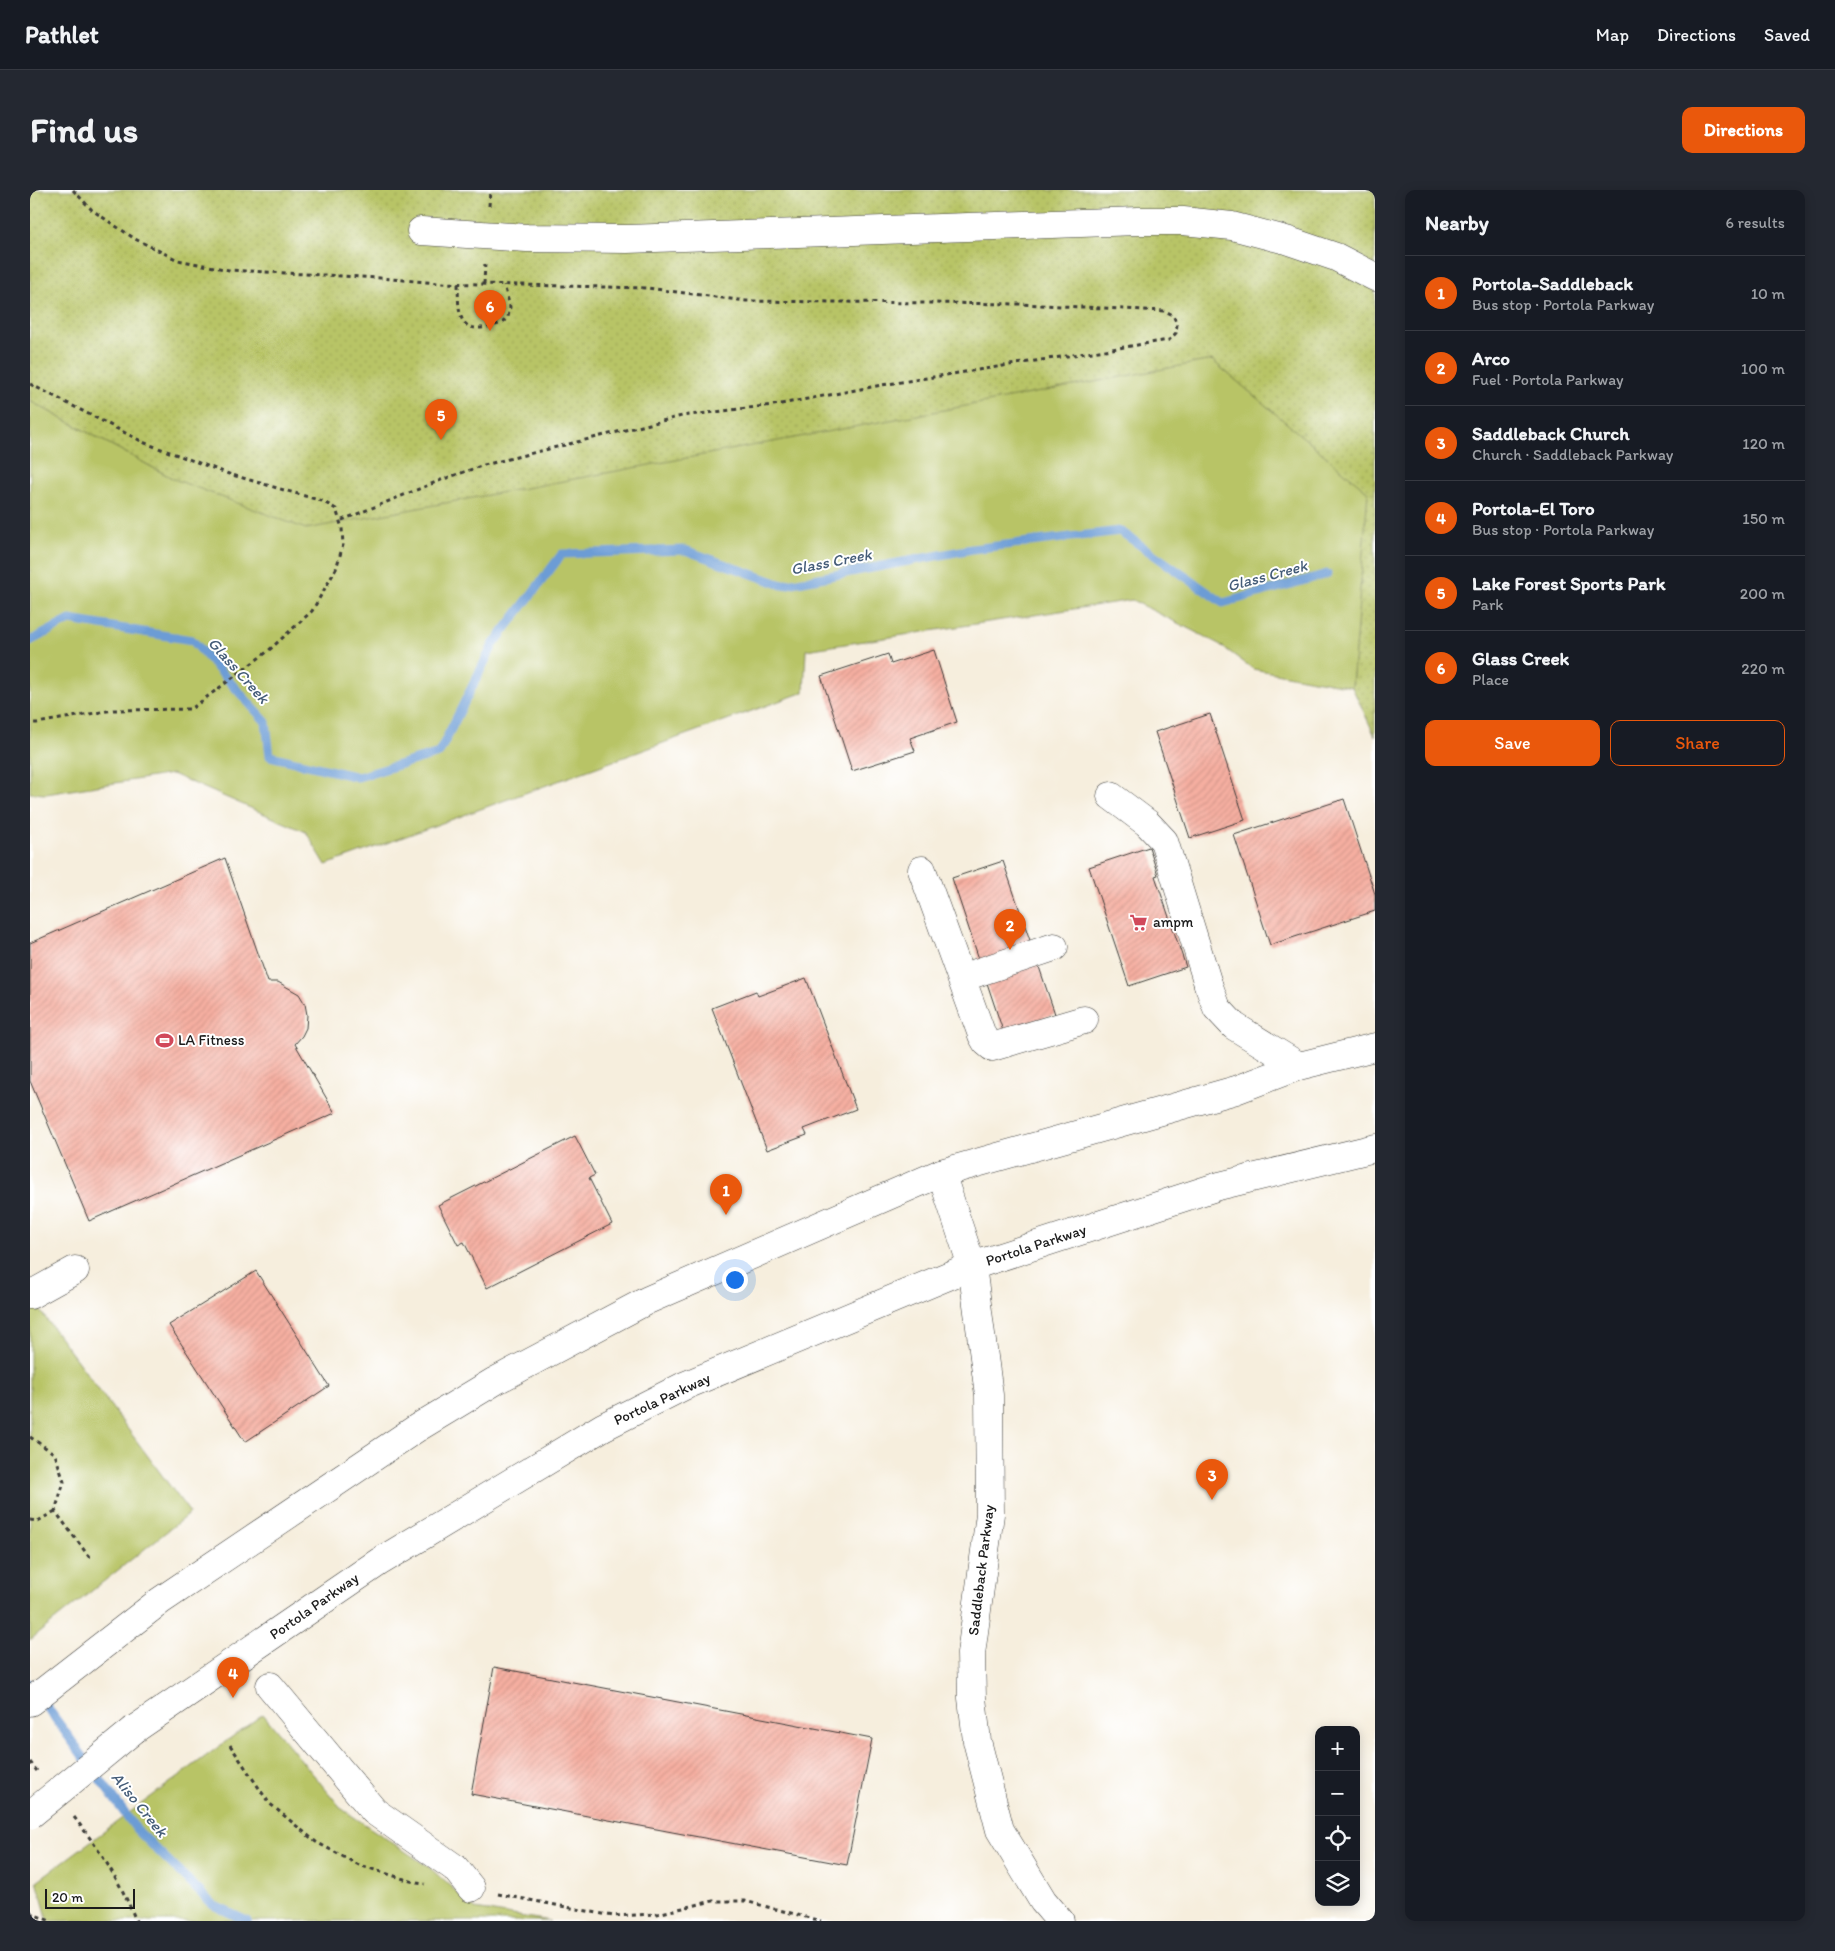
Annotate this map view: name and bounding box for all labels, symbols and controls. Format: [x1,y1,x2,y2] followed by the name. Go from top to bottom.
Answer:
[25,20,99,49] text: Pathlet
[1596,24,1629,46] text: Map
[1657,24,1736,46] text: Directions
[1764,24,1810,46] text: Saved
[1682,107,1805,153] button: Directions
[30,109,138,151] text: Find us
[1425,210,1489,235] text: Nearby
[1725,213,1785,232] text: 6 results
[1472,272,1633,295] text: Portola-Saddleback
[1437,284,1445,303] text: 1
[1751,284,1785,303] text: 10 m
[474,290,506,331] pin: 6
[1472,295,1654,314] text: Bus stop · Portola Parkway
[1472,347,1510,370] text: Arco
[1437,359,1445,378] text: 2
[1741,359,1785,378] text: 100 m
[1472,370,1624,389] text: Fuel · Portola Parkway
[425,399,457,440] pin: 5
[1472,422,1629,445] text: Saddleback Church
[1437,434,1445,453] text: 3
[1742,434,1785,453] text: 120 m
[1472,445,1673,464] text: Church · Saddleback Parkway
[1472,497,1595,520] text: Portola-El Toro
[1436,509,1446,528] text: 4
[1742,509,1785,528] text: 150 m
[1472,520,1654,539] text: Bus stop · Portola Parkway
[789,544,874,579] water label: Glass Creek
[1225,555,1310,595] water label: Glass Creek
[1472,572,1666,595] text: Lake Forest Sports Park
[1437,584,1445,603] text: 5
[1740,584,1785,603] text: 200 m
[1472,595,1503,614] text: Park
[204,634,274,708] water label: Glass Creek
[1472,647,1569,670] text: Glass Creek
[1437,659,1445,678] text: 6
[1741,659,1785,678] text: 220 m
[1472,670,1509,689] text: Place
[1425,720,1600,766] button: Save
[1610,720,1785,766] button: Share
[994,909,1026,950] pin: 2
[1129,912,1149,932] supermarket icon: ampm
[1153,913,1194,931] place label: ampm
[154,1030,174,1050] sports icon: LA Fitness
[178,1031,245,1049] place label: LA Fitness
[710,1174,742,1215] pin: 1
[984,1220,1088,1270] street label: Portola Parkway
[722,1267,748,1293] your location
[611,1369,713,1429] street label: Portola Parkway
[1196,1459,1228,1500] pin: 3
[964,1504,998,1636] street label: Saddleback Parkway
[266,1569,362,1643] street label: Portola Parkway
[217,1657,249,1698] pin: 4
[1315,1726,1360,1906] map controls
[1315,1726,1360,1771] button: +
[108,1768,172,1841] water label: Aliso Creek
[1315,1771,1360,1816] button: −
[1315,1816,1360,1861] button: locate
[1315,1861,1360,1906] button: layers
[45,1886,135,1909] scale bar
[52,1889,83,1906] text: 20 m

